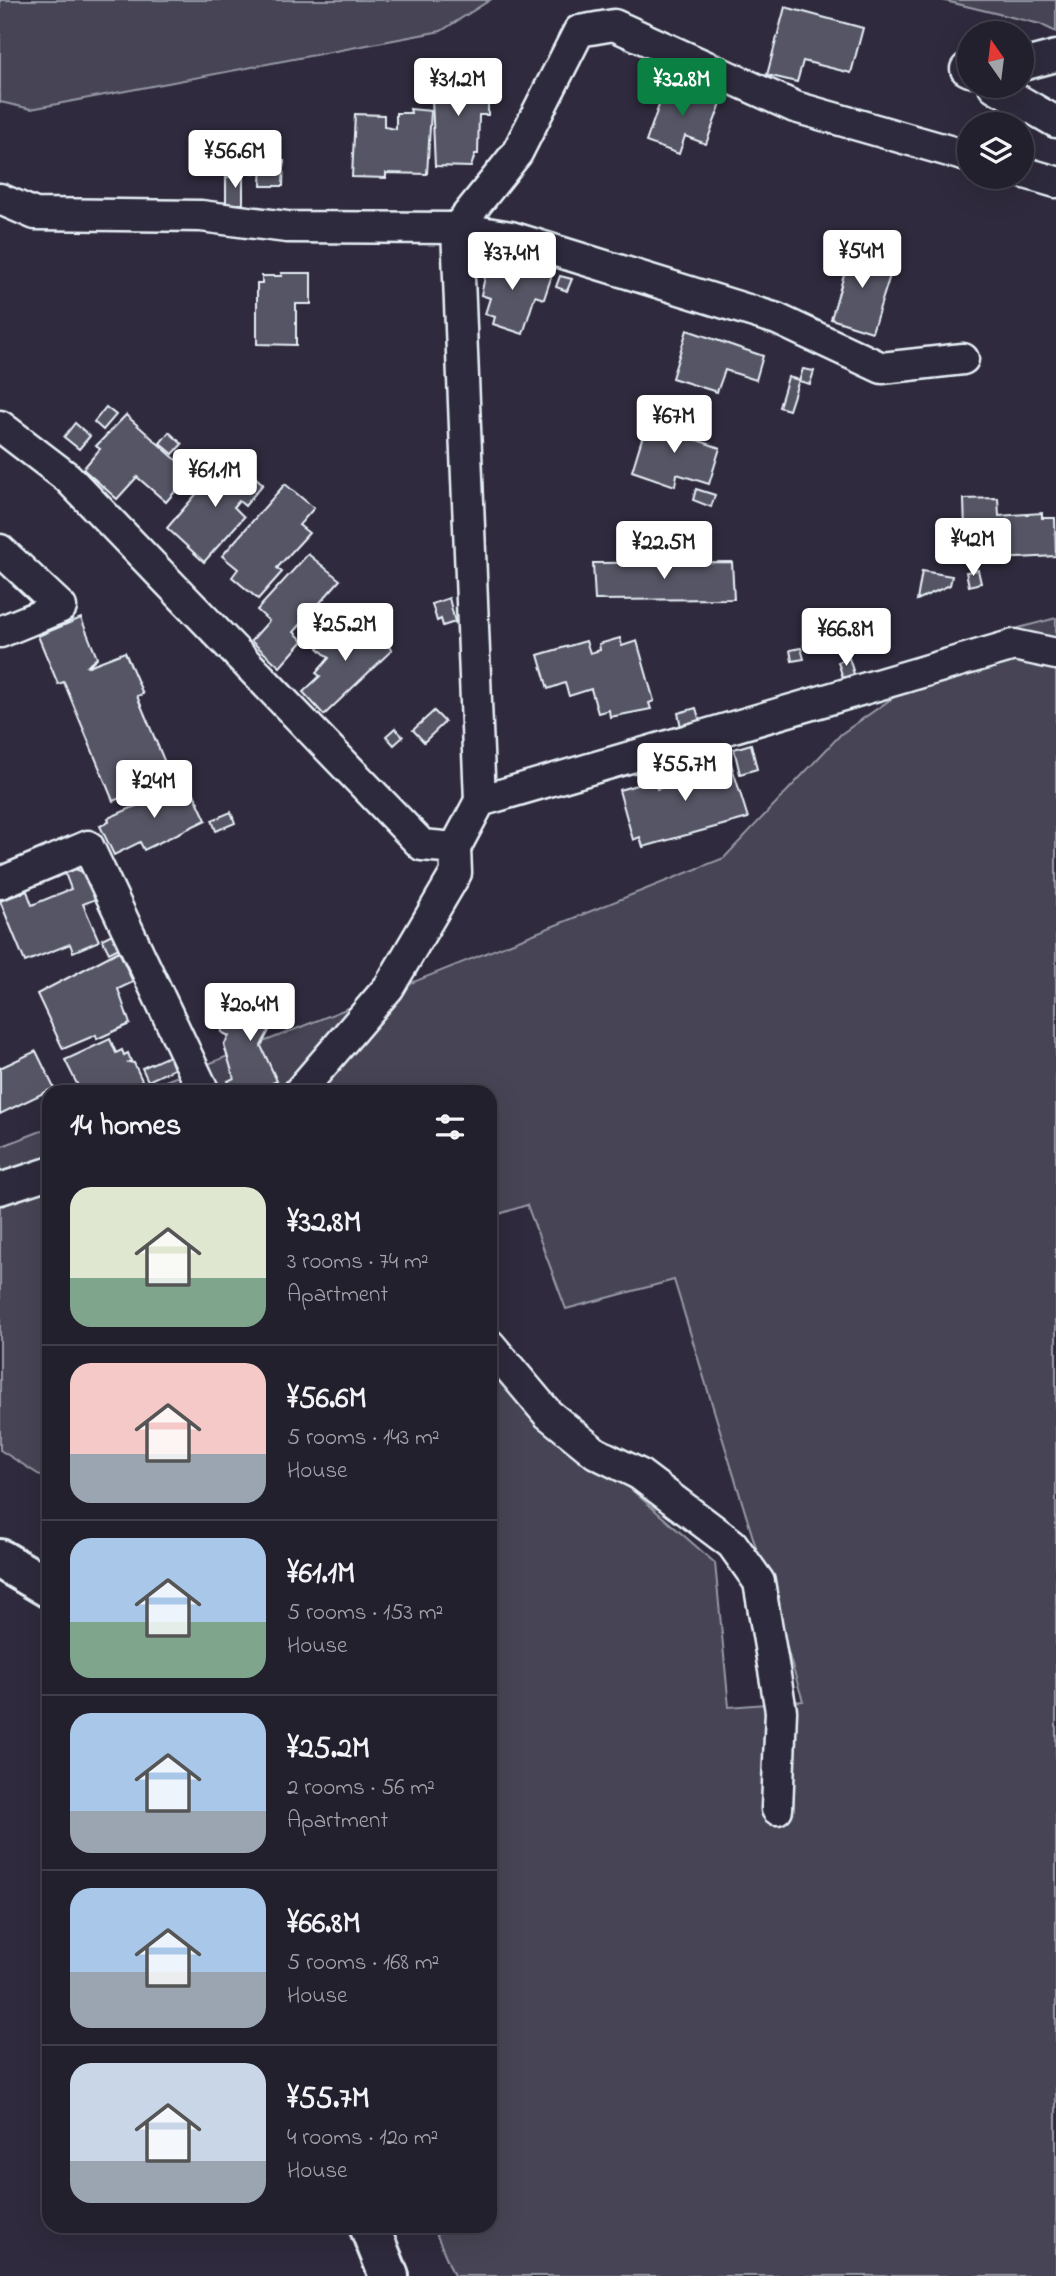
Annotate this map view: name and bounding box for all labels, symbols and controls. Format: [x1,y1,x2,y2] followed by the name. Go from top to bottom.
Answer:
[957,21,1034,98] north arrow
[957,21,1034,189] map controls
[401,58,515,118] pin: ¥31.2M
[625,58,739,118] pin: ¥32.8M
[430,64,486,97] text: ¥31.2M
[653,64,711,97] text: ¥32.8M
[957,112,1034,189] button: layers
[178,130,292,190] pin: ¥56.6M
[204,136,266,169] text: ¥56.6M
[821,230,903,290] pin: ¥54M
[455,232,569,292] pin: ¥37.4M
[839,236,885,269] text: ¥54M
[484,238,540,271] text: ¥37.4M
[633,396,715,455] pin: ¥67M
[653,401,695,434] text: ¥67M
[158,449,272,509] pin: ¥61.1M
[189,455,241,488] text: ¥61.1M
[932,518,1014,578] pin: ¥42M
[607,522,721,581] pin: ¥22.5M
[951,524,995,557] text: ¥42M
[632,527,696,560] text: ¥22.5M
[288,604,402,663] pin: ¥25.2M
[789,608,903,668] pin: ¥66.8M
[313,609,377,642] text: ¥25.2M
[818,614,874,647] text: ¥66.8M
[628,744,742,803] pin: ¥55.7M
[653,749,717,782] text: ¥55.7M
[113,760,195,820] pin: ¥24M
[132,766,176,799] text: ¥24M
[193,984,307,1043] pin: ¥20.4M
[221,989,279,1022] text: ¥20.4M
[70,1105,181,1149] text: 14 homes
[431,1108,469,1146] icon: filters
[287,1202,362,1246] text: ¥32.8M
[126,1215,210,1299] icon: home
[287,1246,429,1279] text: 3 rooms · 74 m²
[287,1279,388,1312] text: Apartment
[287,1378,367,1422] text: ¥56.6M
[126,1391,210,1475] icon: home
[287,1422,440,1455] text: 5 rooms · 143 m²
[287,1455,347,1488] text: House
[287,1553,355,1597] text: ¥61.1M
[126,1566,210,1650] icon: home
[287,1597,443,1630] text: 5 rooms · 153 m²
[287,1630,347,1663] text: House
[287,1728,370,1772] text: ¥25.2M
[126,1741,210,1825] icon: home
[287,1772,435,1805] text: 2 rooms · 56 m²
[287,1805,388,1838] text: Apartment
[287,1903,361,1947] text: ¥66.8M
[126,1916,210,2000] icon: home
[287,1947,439,1980] text: 5 rooms · 168 m²
[287,1980,347,2013] text: House
[287,2078,370,2122] text: ¥55.7M
[126,2091,210,2175] icon: home
[287,2122,438,2155] text: 4 rooms · 120 m²
[287,2155,347,2188] text: House

